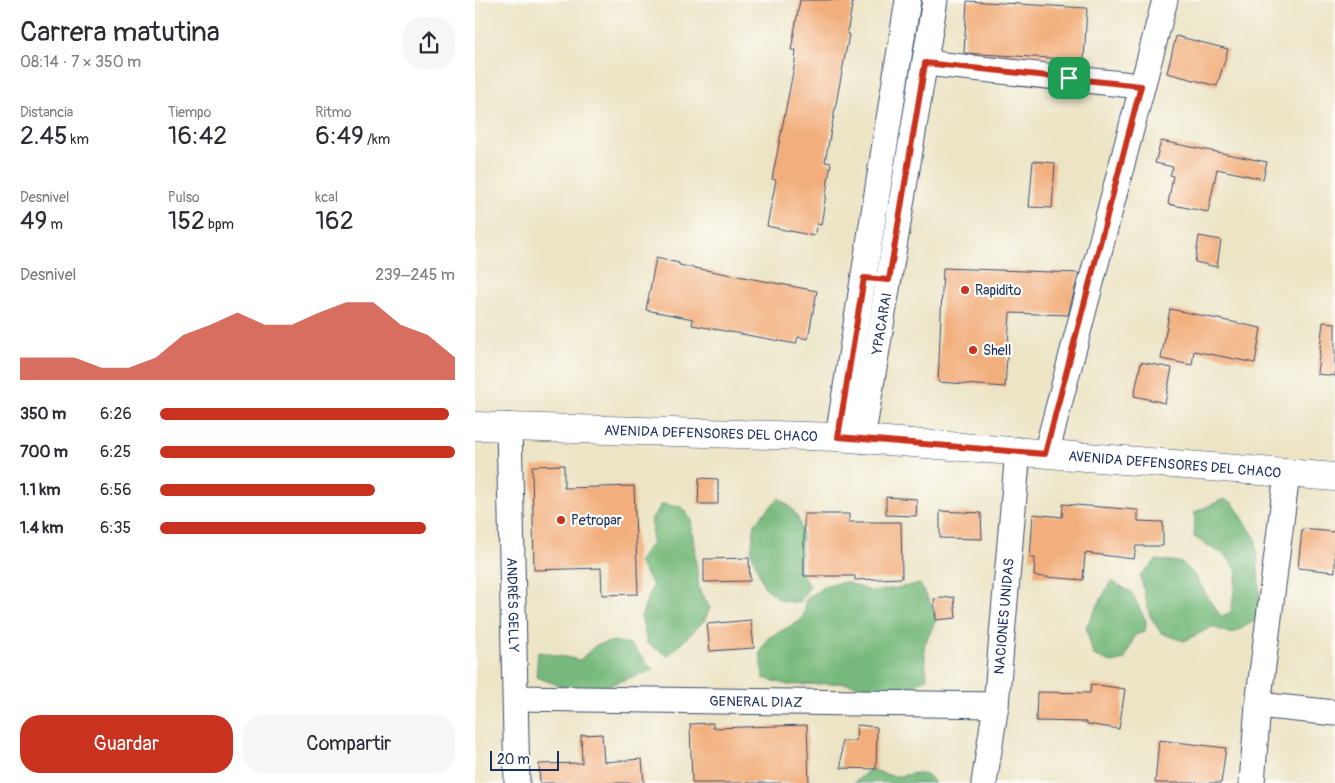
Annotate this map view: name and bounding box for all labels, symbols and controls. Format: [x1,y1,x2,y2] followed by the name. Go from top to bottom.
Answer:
[20,15,220,50] text: Carrera matutina
[403,17,455,69] button: share
[20,52,141,72] text: 08:14 · 7 × 350 m
[1048,57,1090,99] pin
[1055,64,1083,92] icon: arrive
[20,104,73,121] text: Distancia
[168,104,211,121] text: Tiempo
[315,104,352,121] text: Ritmo
[20,121,68,152] text: 2.45
[168,121,227,152] text: 16:42
[315,121,364,152] text: 6:49
[68,131,89,148] text: km
[364,131,390,148] text: /km
[20,189,69,206] text: Desnivel
[168,189,200,206] text: Pulso
[315,189,338,206] text: kcal
[20,206,47,237] text: 49
[168,206,205,237] text: 152
[315,206,354,237] text: 162
[47,216,63,233] text: m
[205,216,234,233] text: bpm
[20,265,76,285] text: Desnivel
[375,265,455,285] text: 239–245 m
[975,282,1022,299] place label: Rapidito
[959,284,971,296] marker: Rapidito
[868,291,895,357] street label: YPACARAI
[983,342,1011,359] place label: Shell
[967,344,979,356] marker: Shell
[20,404,66,424] text: 350 m
[100,404,132,424] text: 6:26
[604,421,818,445] street label: AVENIDA DEFENSORES DEL CHACO
[20,442,68,462] text: 700 m
[100,442,131,462] text: 6:25
[1068,447,1282,481] street label: AVENIDA DEFENSORES DEL CHACO
[20,480,60,500] text: 1.1 km
[100,480,132,500] text: 6:56
[571,512,622,529] place label: Petropar
[555,514,567,526] marker: Petropar
[20,518,63,538] text: 1.4 km
[100,518,131,538] text: 6:35
[503,557,523,653] street label: ANDRÉS GELLY
[990,557,1017,675] street label: NACIONES UNIDAS
[709,692,803,711] street label: GENERAL DIAZ
[20,715,233,773] button: Guardar
[243,715,455,773] button: Compartir
[490,748,559,771] scale bar
[497,751,530,768] text: 20 m

